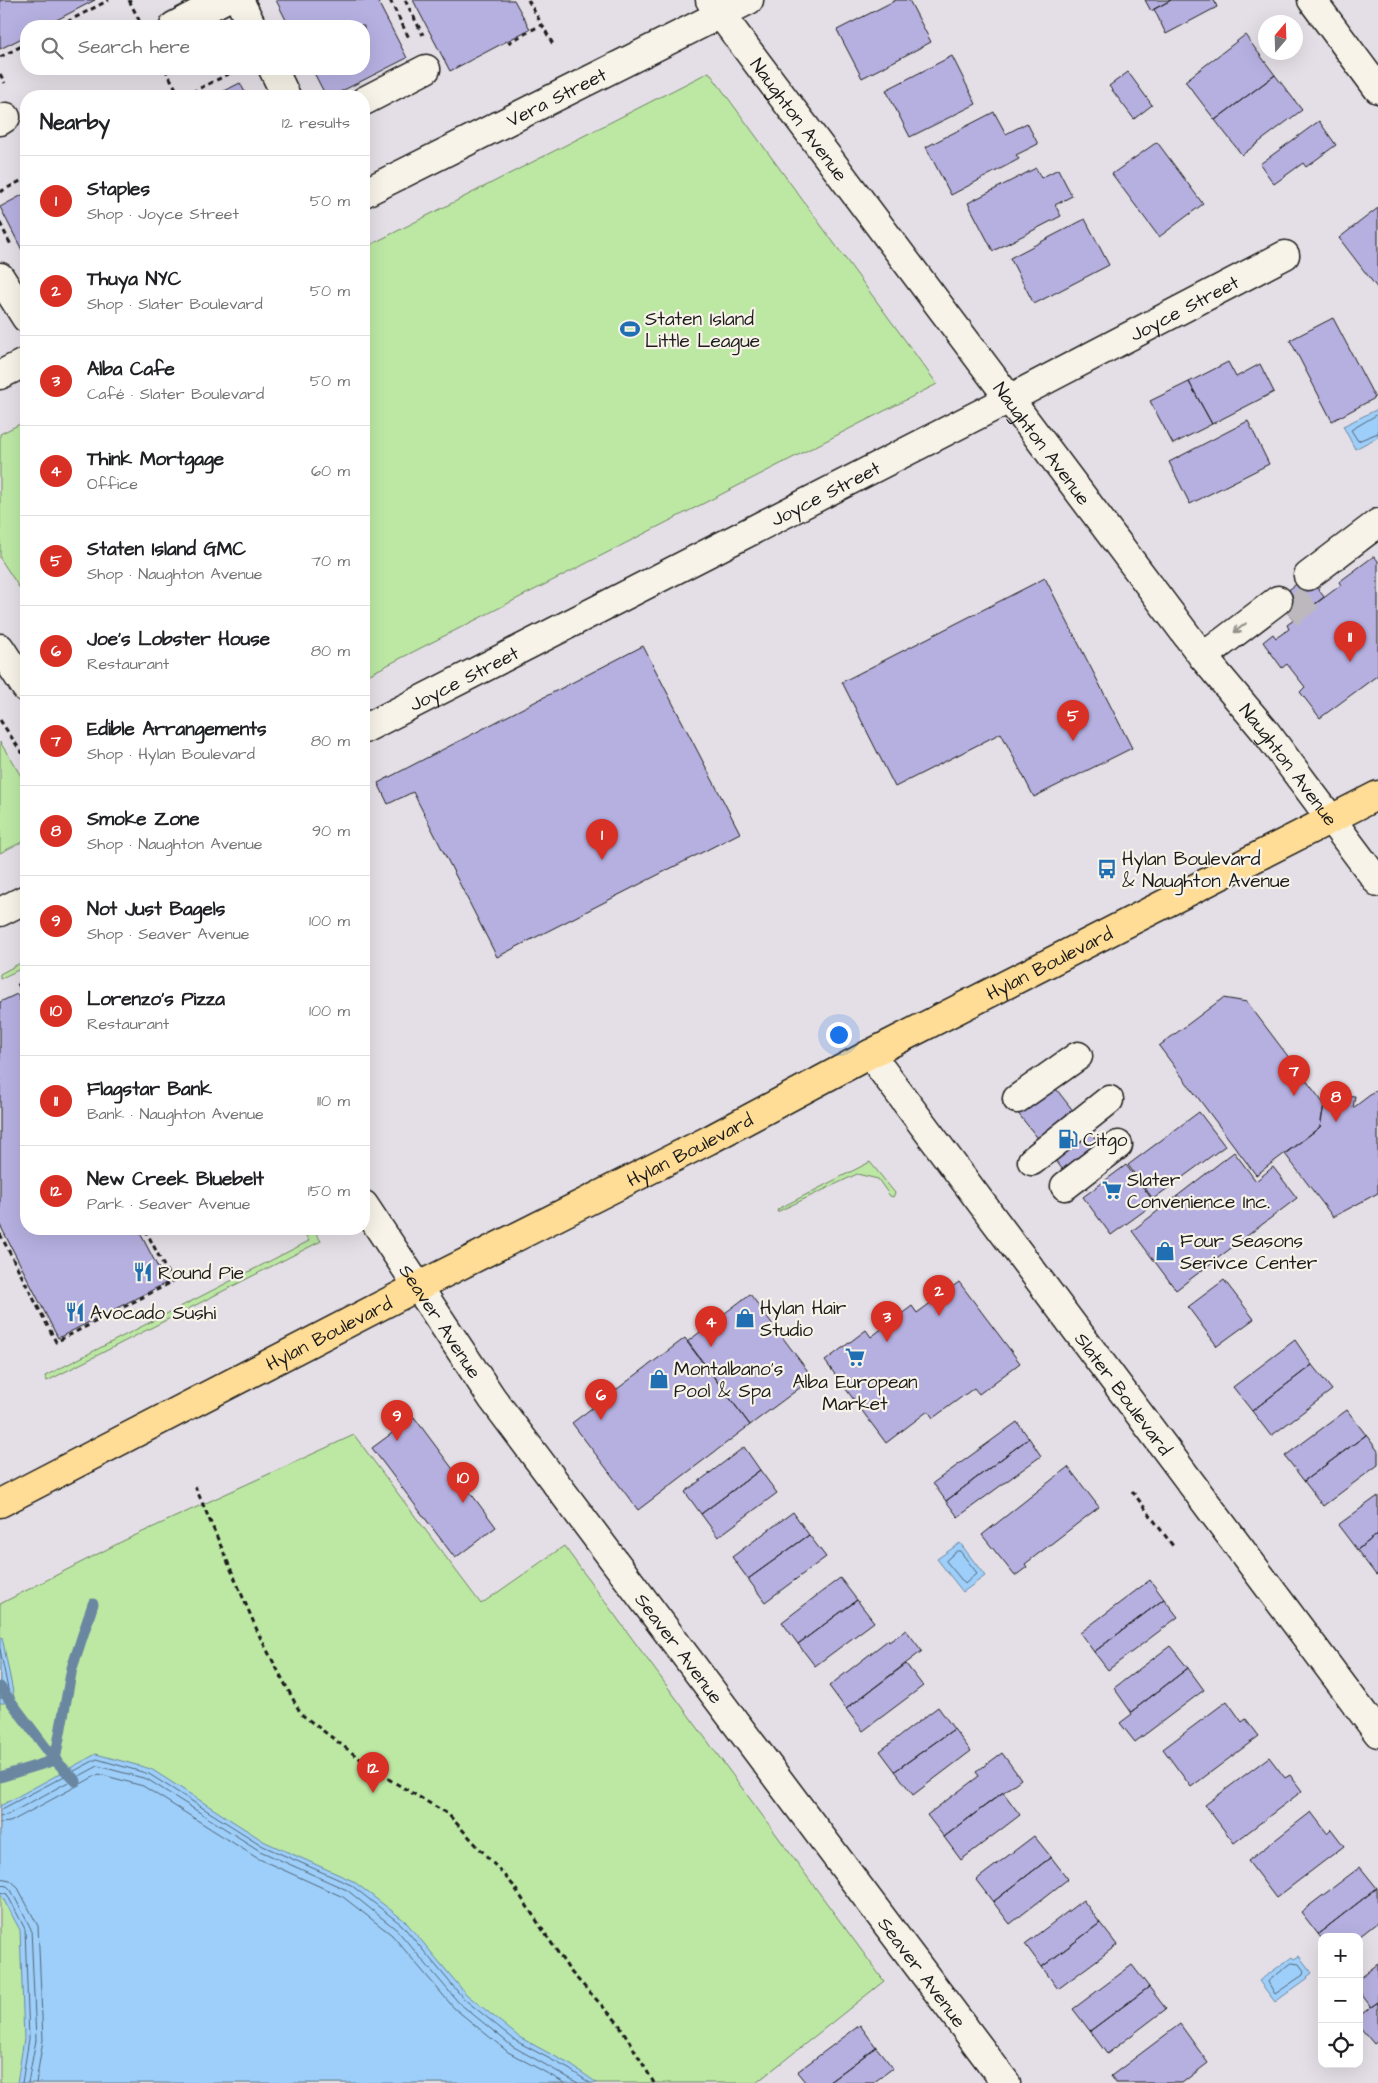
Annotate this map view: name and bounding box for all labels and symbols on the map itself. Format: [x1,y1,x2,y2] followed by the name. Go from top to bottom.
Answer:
[1258,15,1303,60] north arrow
[743,53,853,187] street label: Naughton Avenue
[502,61,612,134] street label: Vera Street
[1125,269,1244,349] street label: Joyce Street
[645,306,760,356] place label: Staten Island Little League
[619,318,641,340] sports icon: Staten Island Little League
[986,377,1096,511] street label: Naughton Avenue
[766,455,886,534] street label: Joyce Street
[1334,621,1366,662] pin: 11
[1234,623,1247,634] one-way arrow
[405,640,524,719] street label: Joyce Street
[1232,698,1343,832] street label: Naughton Avenue
[1057,700,1089,741] pin: 5
[586,819,618,860] pin: 1
[1122,846,1290,896] place label: Hylan Boulevard & Naughton Avenue
[1096,858,1118,880] bus stop icon: Hylan Boulevard & Naughton Avenue
[982,920,1118,1008] street label: Hylan Boulevard
[826,1022,852,1048] your location
[1278,1055,1310,1096] pin: 7
[1320,1081,1352,1122] pin: 8
[622,1107,758,1194] street label: Hylan Boulevard
[1083,1127,1128,1155] place label: Citgo
[1057,1128,1079,1150] fuel station icon: Citgo
[1127,1167,1270,1216] place label: Slater Convenience Inc.
[1101,1179,1123,1201] supermarket icon: Slater Convenience Inc.
[1180,1228,1318,1277] place label: Four Seasons Serivce Center
[1154,1240,1176,1262] shop icon: Four Seasons Serivce Center
[392,1259,487,1384] street label: Seaver Avenue
[158,1260,244,1287] place label: Round Pie
[132,1261,154,1283] restaurant icon: Round Pie
[923,1275,955,1316] pin: 2
[261,1290,397,1378] street label: Hylan Boulevard
[760,1295,847,1344] place label: Hylan Hair Studio
[90,1300,216,1327] place label: Avocado Sushi
[64,1301,86,1323] restaurant icon: Avocado Sushi
[871,1301,903,1342] pin: 3
[695,1306,727,1347] pin: 4
[734,1307,756,1329] shop icon: Hylan Hair Studio
[1068,1327,1178,1462] street label: Slater Boulevard
[844,1346,866,1368] supermarket icon: Alba European Market
[674,1356,783,1405] place label: Montalbano's Pool & Spa
[648,1368,670,1390] shop icon: Montalbano's Pool & Spa
[792,1369,918,1418] place label: Alba European Market
[585,1379,617,1420] pin: 6
[381,1400,413,1441] pin: 9
[447,1462,479,1503] pin: 10
[628,1588,729,1710] street label: Seaver Avenue
[357,1752,389,1793] pin: 12
[871,1912,972,2034] street label: Seaver Avenue

